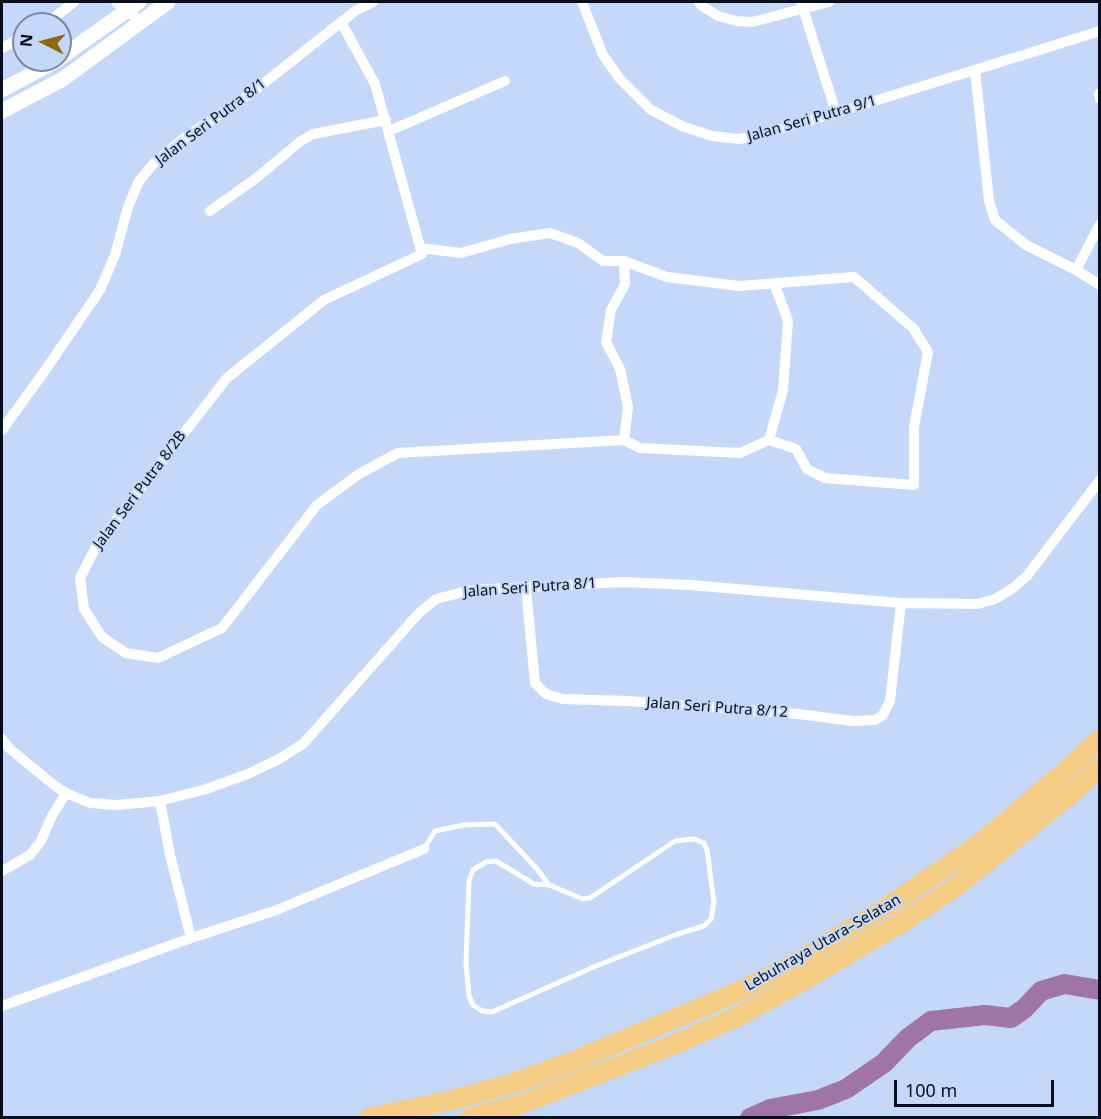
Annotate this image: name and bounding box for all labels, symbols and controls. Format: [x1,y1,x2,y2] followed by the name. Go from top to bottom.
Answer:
[12,12,72,72] north arrow
[14,33,38,48] text: N
[152,75,270,169] street label: Jalan Seri Putra 8/1
[745,92,879,146] street label: Jalan Seri Putra 9/1
[90,427,190,553] street label: Jalan Seri Putra 8/2B
[463,574,597,602] street label: Jalan Seri Putra 8/1
[646,694,788,722] street label: Jalan Seri Putra 8/12
[742,891,904,995] street label: Lebuhraya Utara–Selatan
[897,1068,1058,1106] scale bar
[905,1078,957,1102] text: 100 m

